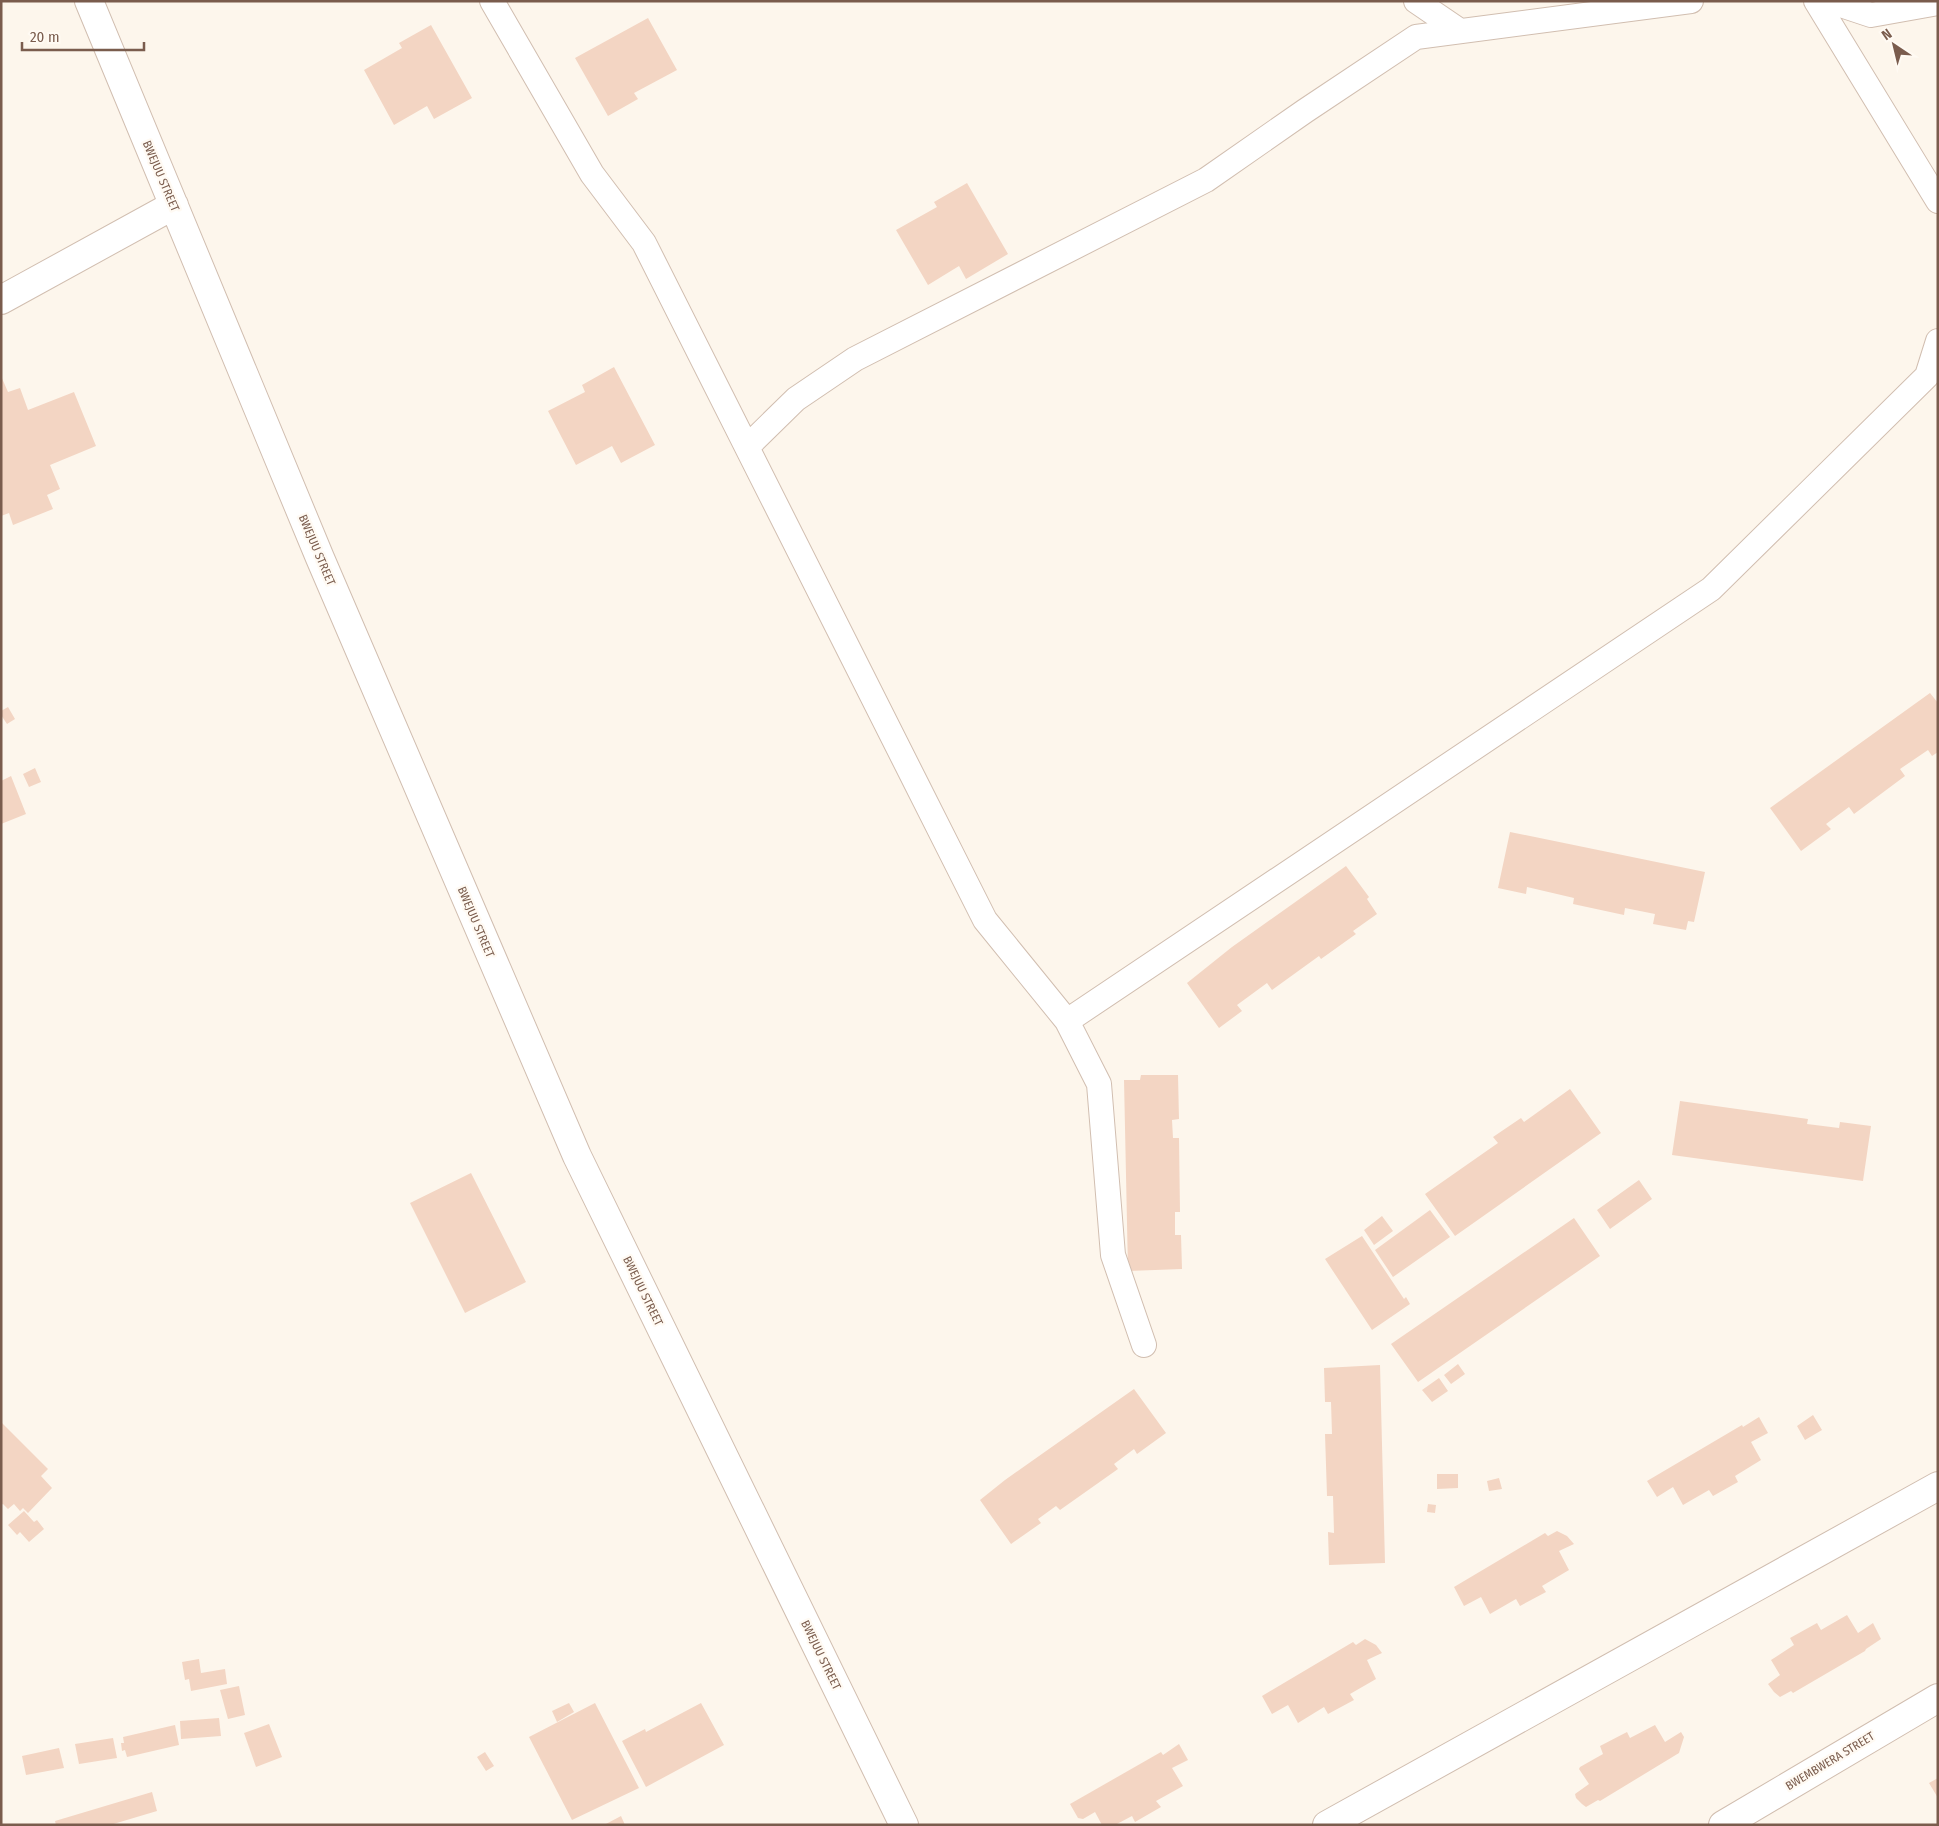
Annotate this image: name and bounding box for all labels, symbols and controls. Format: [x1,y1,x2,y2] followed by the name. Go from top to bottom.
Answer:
[22,20,145,52] scale bar
[1869,20,1919,70] north arrow
[1879,25,1895,44] text: N
[30,28,60,46] text: 20 m
[140,138,182,214] street label: BWEJUU STREET
[296,512,338,588] street label: BWEJUU STREET
[455,884,497,960] street label: BWEJUU STREET
[620,1254,666,1329] street label: BWEJUU STREET
[798,1618,844,1693] street label: BWEJUU STREET
[1783,1729,1877,1793] street label: BWEMBWERA STREET

